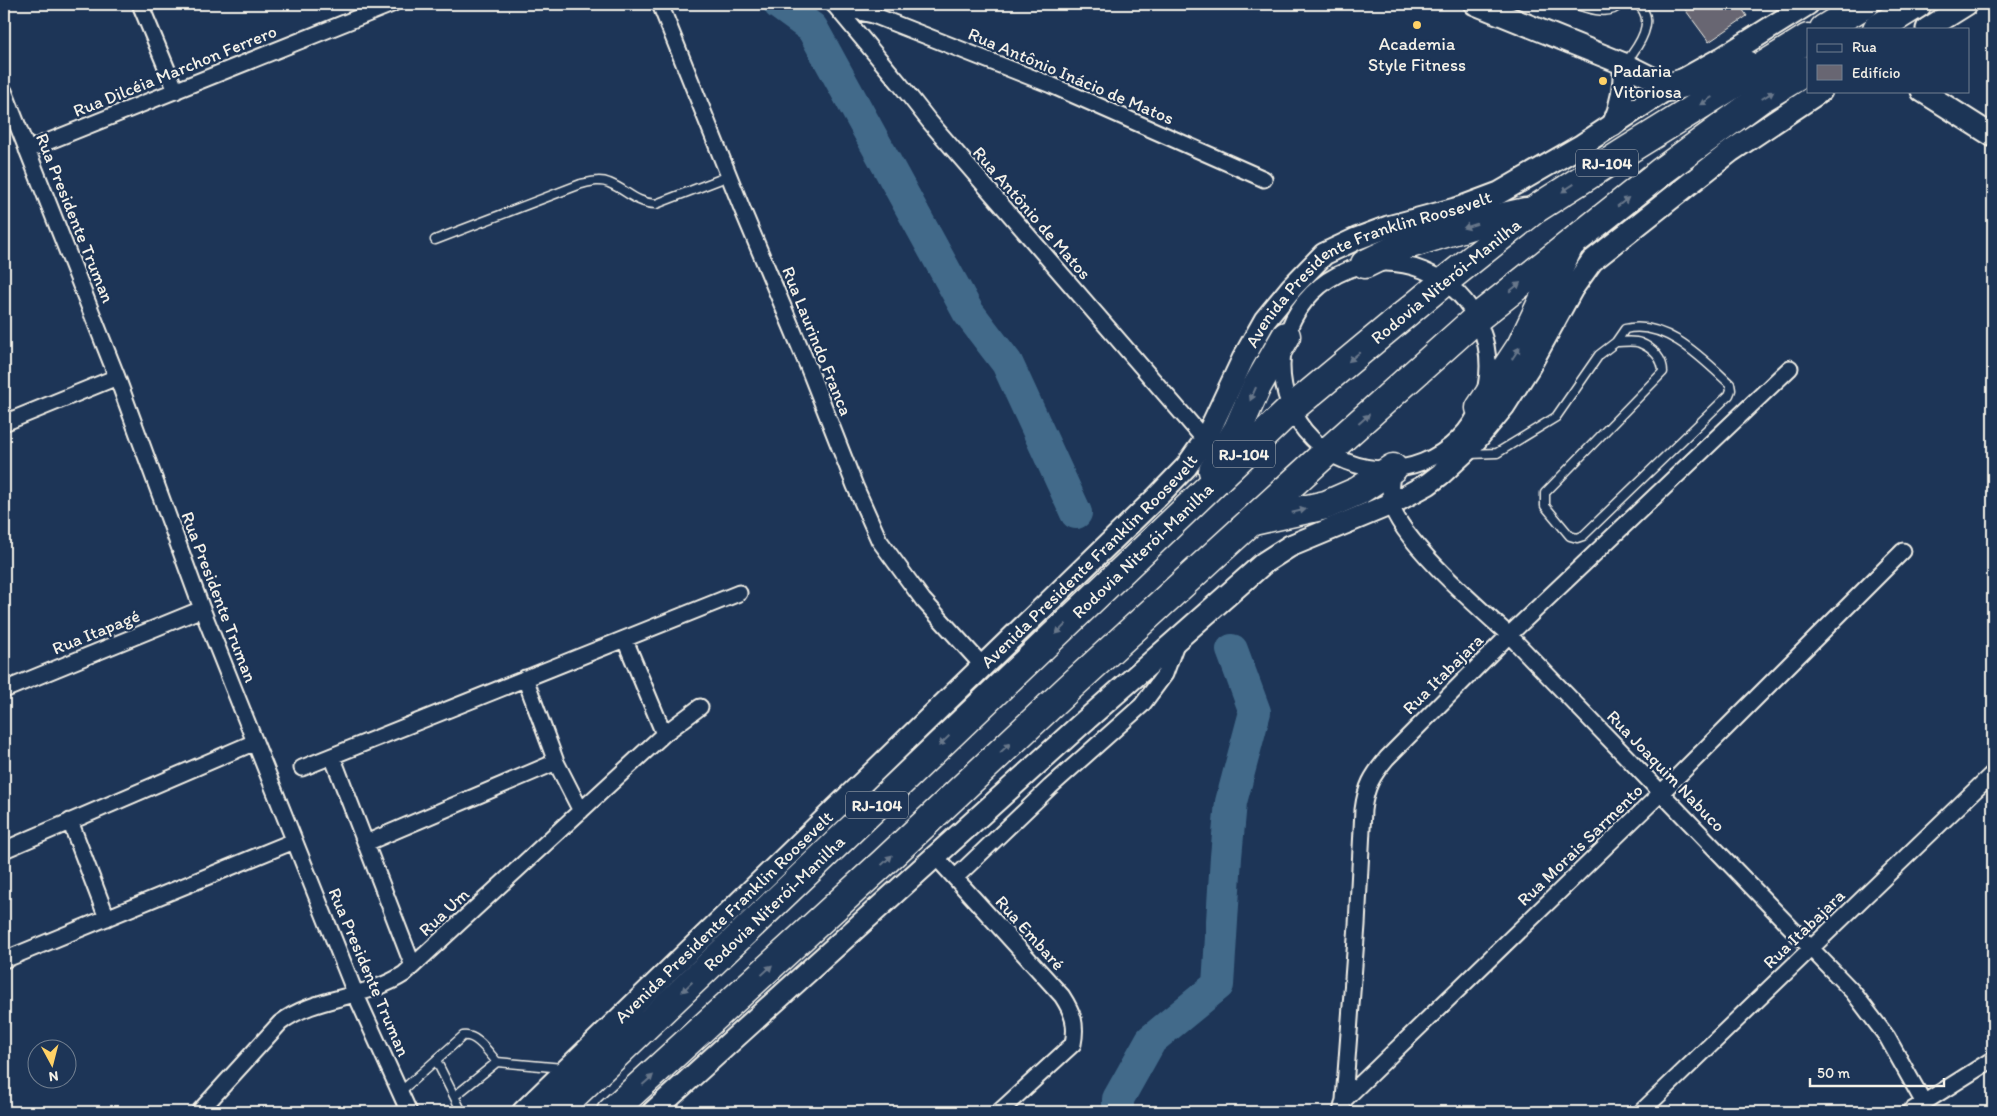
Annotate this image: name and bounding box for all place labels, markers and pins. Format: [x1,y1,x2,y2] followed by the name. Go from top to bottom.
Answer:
[1411,19,1423,31] marker: Academia Style Fitness
[1368,33,1466,76] place label: Academia Style Fitness
[1613,60,1682,103] place label: Padaria Vitoriosa
[1597,75,1609,87] marker: Padaria Vitoriosa

